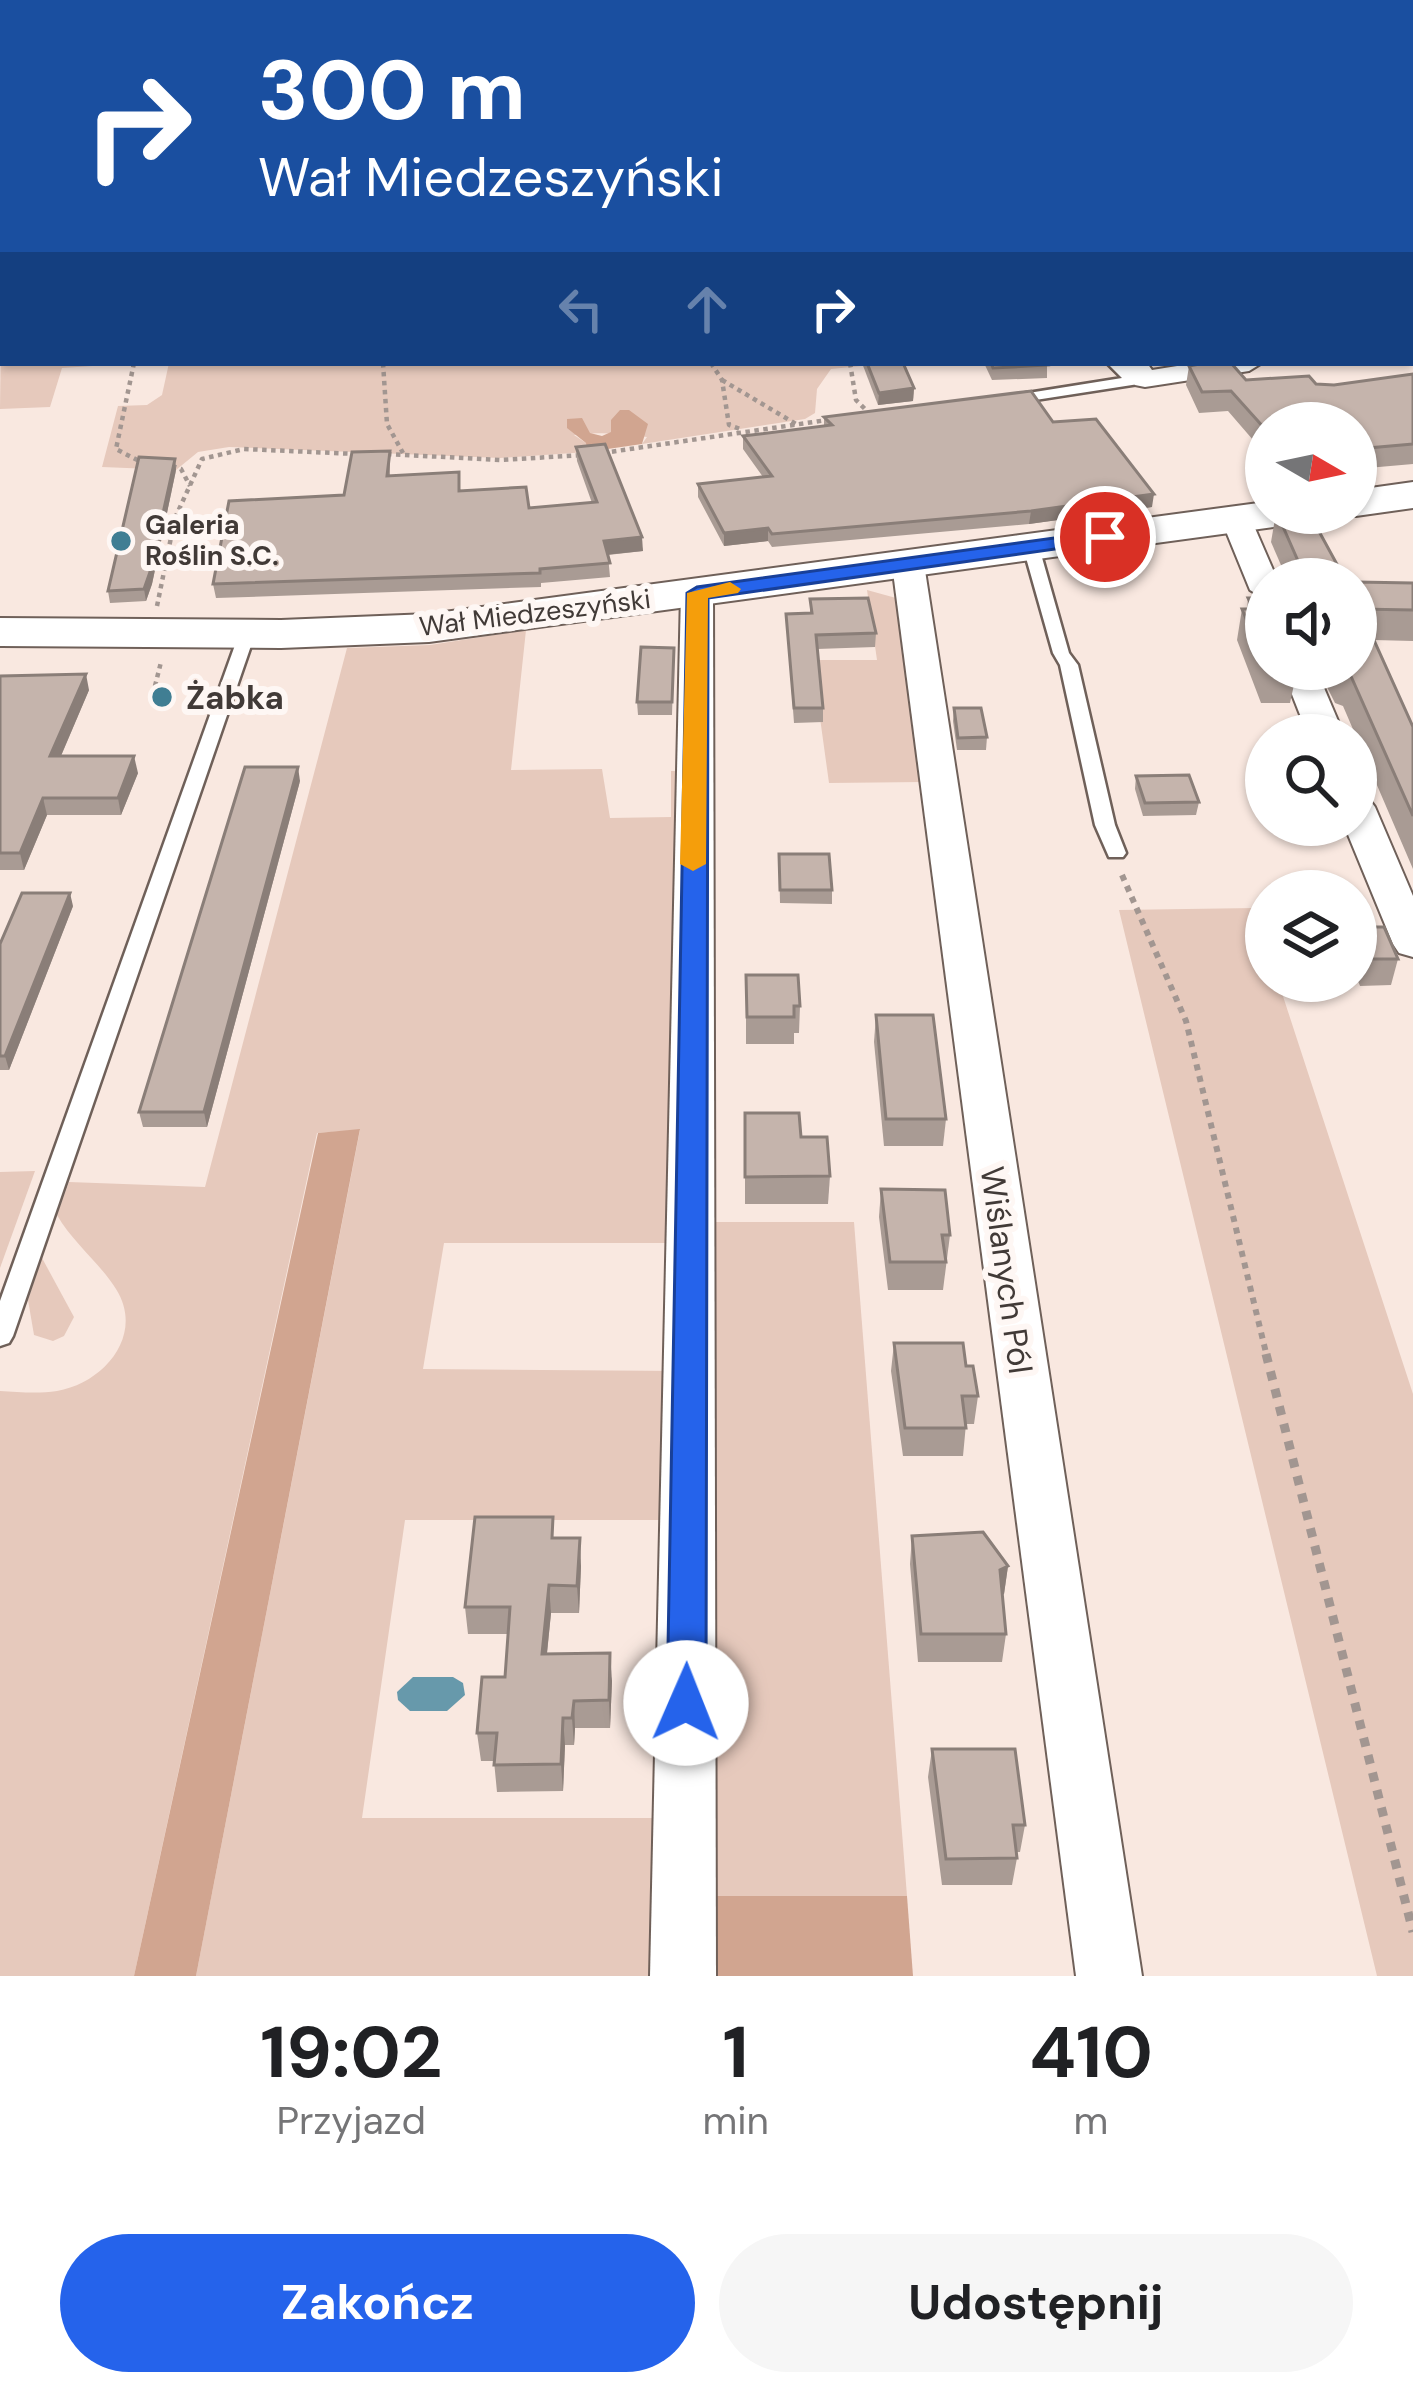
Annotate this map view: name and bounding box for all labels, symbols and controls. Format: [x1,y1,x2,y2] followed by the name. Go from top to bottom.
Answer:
[258,36,526,145] text: 300 m
[60,48,216,204] icon: right
[258,142,723,213] text: Wał Miedzeszyński
[548,276,614,342] icon: left
[674,276,740,342] icon: ahead
[800,276,866,342] icon: right
[1245,402,1377,534] north arrow
[1245,402,1377,1002] map controls
[1054,486,1156,588] pin
[1072,504,1138,570] icon: arrive
[145,507,279,573] place label: Galeria Roślin S.C.
[108,528,134,554] marker: Galeria Roślin S.C.
[1245,558,1377,690] button: sound
[417,581,653,644] street label: Wał Miedzeszyński
[186,676,284,719] place label: Żabka
[149,684,175,710] marker: Żabka
[1245,714,1377,846] button: search
[1245,870,1377,1002] button: layers
[971,1164,1042,1376] street label: Wiślanych Pól
[623,1640,749,1766] position arrow
[260,2006,442,2099] text: 19:02
[723,2006,749,2099] text: 1
[1029,2006,1153,2099] text: 410
[276,2095,426,2146] text: Przyjazd
[702,2095,769,2146] text: min
[1074,2095,1108,2146] text: m
[60,2234,695,2372] button: Zakończ
[719,2234,1353,2372] button: Udostępnij

